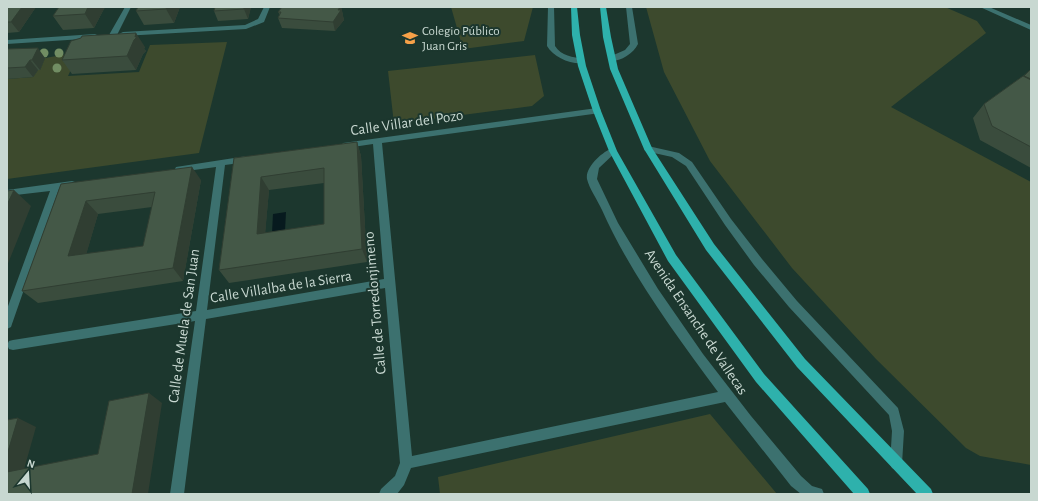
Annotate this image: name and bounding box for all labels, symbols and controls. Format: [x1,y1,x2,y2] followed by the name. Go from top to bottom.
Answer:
[422,25,500,53] place label: Colegio Público Juan Gris
[401,29,419,47] school or university icon: Colegio Público Juan Gris
[350,108,464,138] street label: Calle Villar del Pozo
[361,231,389,375] street label: Calle de Torredonjimeno
[642,247,750,397] street label: Avenida Ensanche de Vallecas
[166,248,202,404] street label: Calle de Muela de San Juan
[209,268,353,306] street label: Calle Villalba de la Sierra
[8,453,48,493] north arrow
[26,458,36,470] text: N

